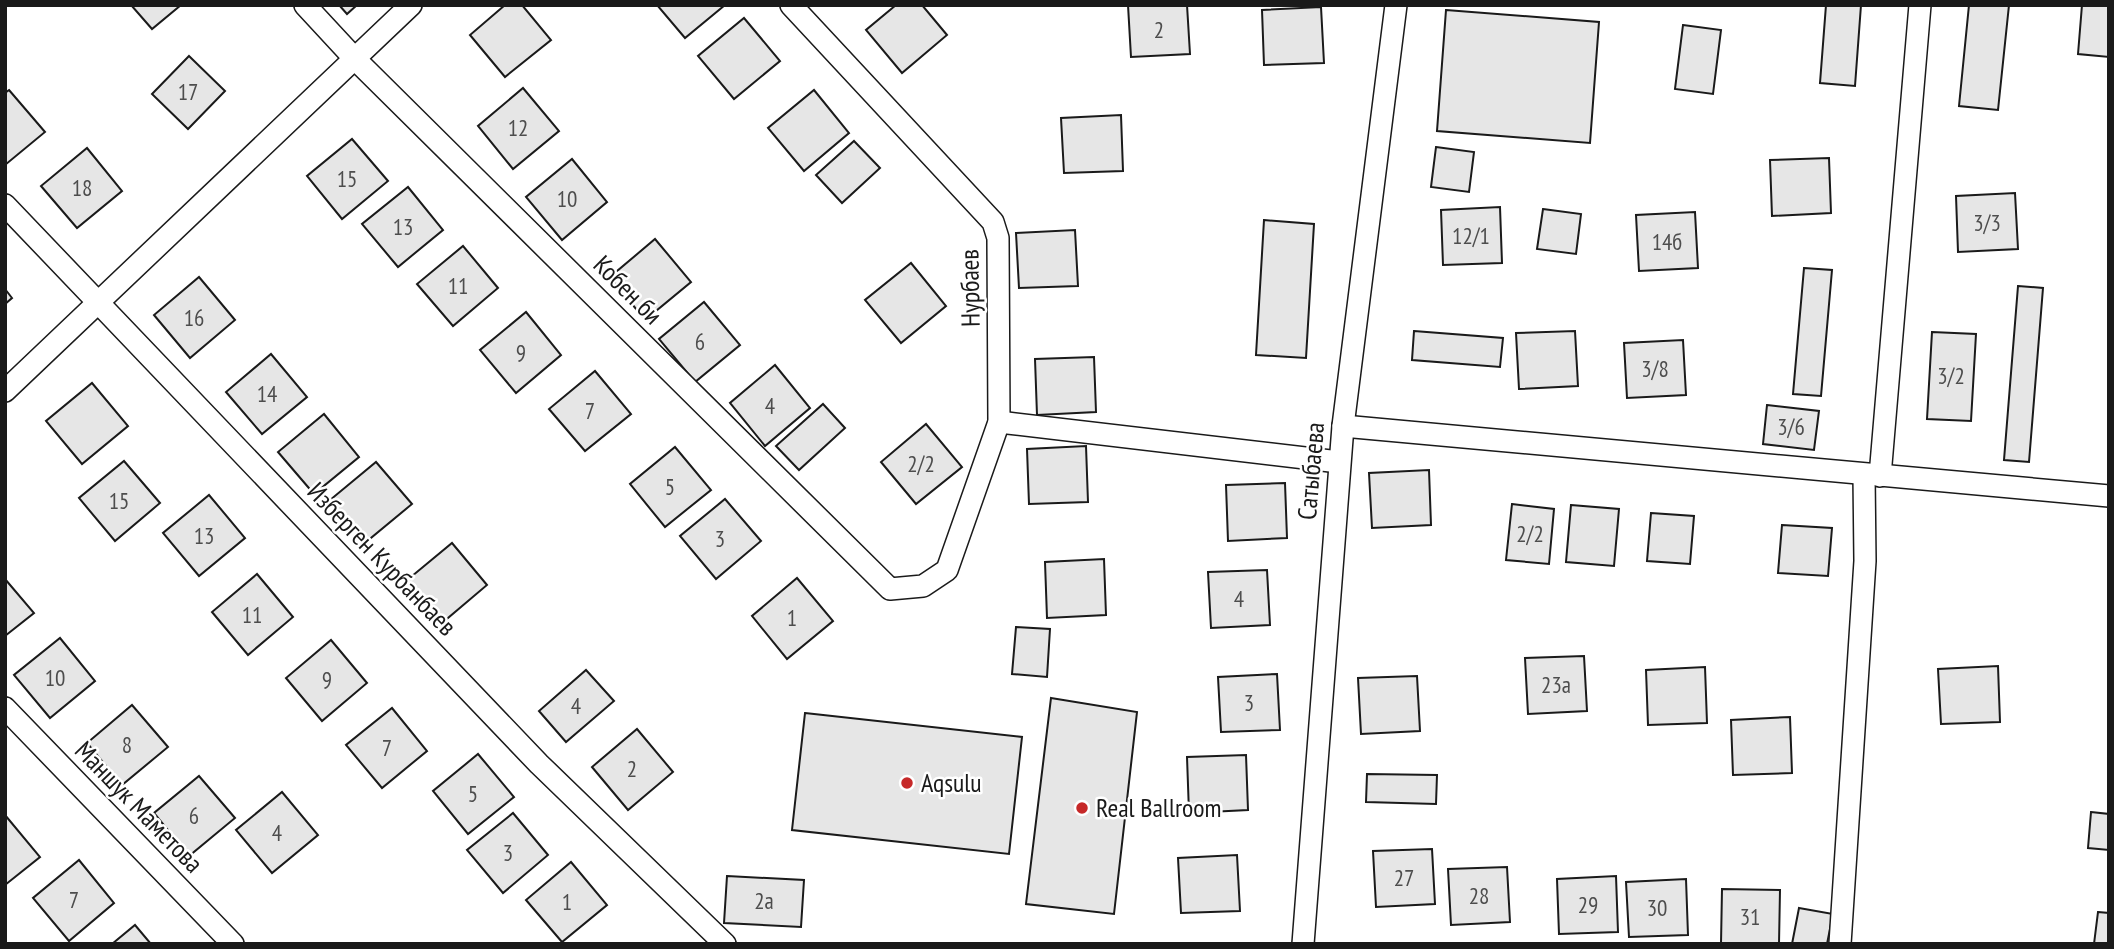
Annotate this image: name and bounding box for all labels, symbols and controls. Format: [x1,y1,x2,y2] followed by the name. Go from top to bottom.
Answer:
[1154,15,1164,44] house number: 2
[178,77,198,106] house number: 17
[508,113,528,142] house number: 12
[337,164,357,193] house number: 15
[72,173,92,202] house number: 18
[557,184,577,213] house number: 10
[1973,208,2001,237] house number: 3/3
[393,212,413,241] house number: 13
[1452,221,1490,250] house number: 12/1
[1652,227,1682,256] house number: 14б
[587,248,670,331] street label: Кобен би
[952,249,987,327] street label: Нурбаев
[448,271,468,300] house number: 11
[184,303,204,332] house number: 16
[695,327,705,356] house number: 6
[516,338,526,367] house number: 9
[1641,354,1669,383] house number: 3/8
[1937,361,1965,390] house number: 3/2
[257,379,277,408] house number: 14
[765,391,775,420] house number: 4
[585,396,595,425] house number: 7
[1777,412,1805,441] house number: 3/6
[1290,421,1331,521] street label: Сатыбаева
[907,449,935,478] house number: 2/2
[665,472,675,501] house number: 5
[301,475,464,642] street label: Изберген Курбанбаев
[109,486,129,515] house number: 15
[1516,519,1544,548] house number: 2/2
[194,521,214,550] house number: 13
[715,524,725,553] house number: 3
[1234,584,1244,613] house number: 4
[242,600,262,629] house number: 11
[787,603,797,632] house number: 1
[45,663,65,692] house number: 10
[322,665,332,694] house number: 9
[1541,670,1571,699] house number: 23а
[1244,688,1254,717] house number: 3
[571,691,581,720] house number: 4
[122,730,132,759] house number: 8
[382,733,392,762] house number: 7
[68,734,210,879] street label: Маншук Маметова
[627,754,637,783] house number: 2
[921,766,982,799] place label: Aqsulu
[899,775,915,791] marker: Aqsulu
[468,779,478,808] house number: 5
[1096,791,1221,824] place label: Real Ballroom
[1074,800,1090,816] marker: Real Ballroom
[189,801,199,830] house number: 6
[272,818,282,847] house number: 4
[503,838,513,867] house number: 3
[1394,863,1414,892] house number: 27
[1469,881,1489,910] house number: 28
[69,885,79,914] house number: 7
[754,886,774,915] house number: 2а
[562,887,572,916] house number: 1
[1578,890,1598,919] house number: 29
[1647,893,1667,922] house number: 30
[1740,902,1760,931] house number: 31

